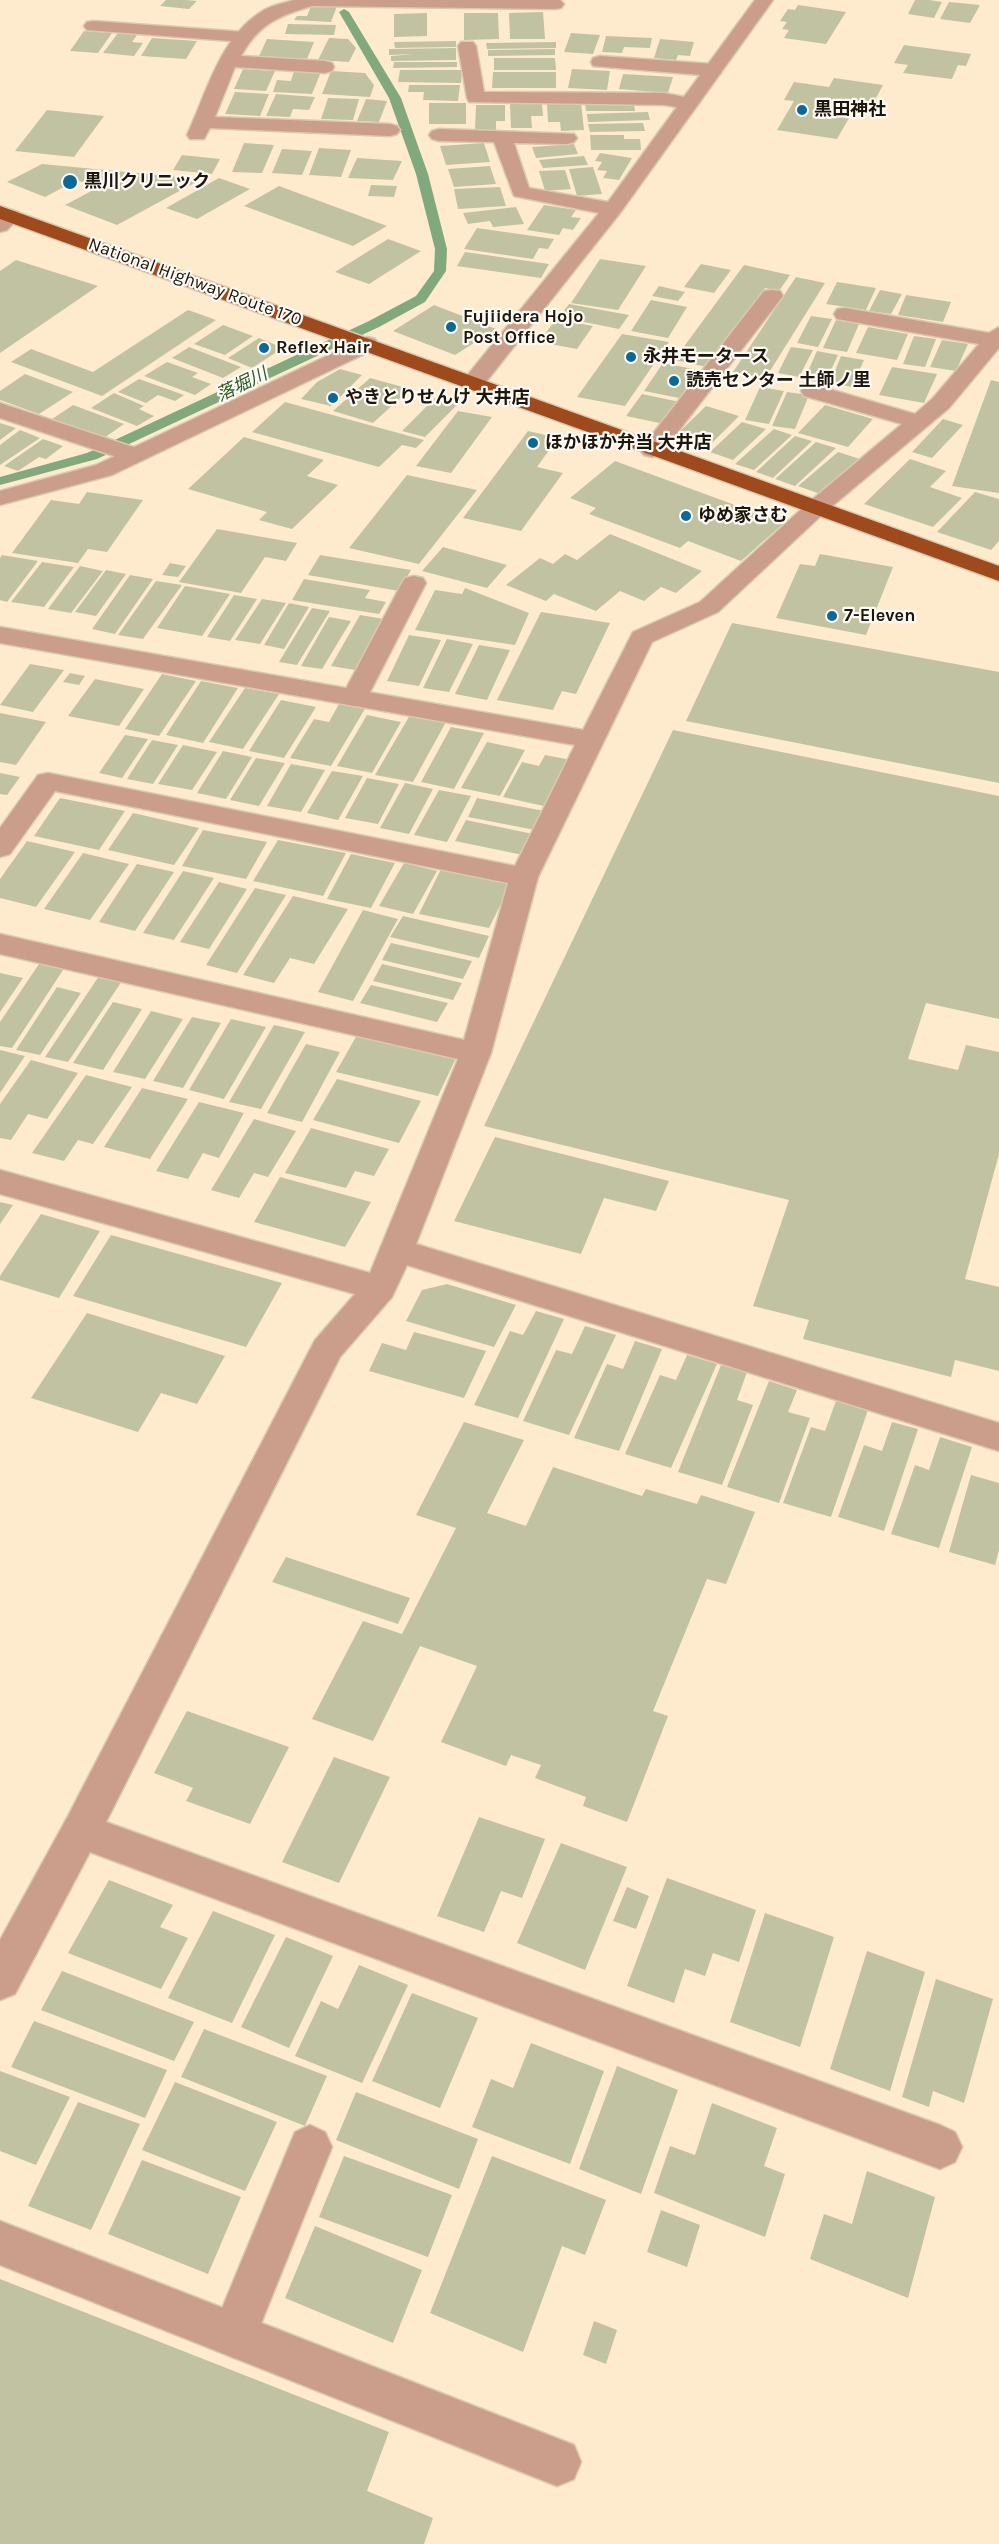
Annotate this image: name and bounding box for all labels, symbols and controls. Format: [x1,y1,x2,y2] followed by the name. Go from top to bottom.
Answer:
[814,99,886,121] place label: 黒田神社
[795,103,809,117] marker: 黒田神社
[84,171,210,193] place label: 黒川クリニック
[61,173,79,191] marker: 黒川クリニック
[85,233,305,331] street label: National Highway Route 170
[463,306,583,348] place label: Fujiidera Hojo Post Office
[444,320,458,334] marker: Fujiidera Hojo Post Office
[276,337,369,359] place label: Reflex Hair
[257,341,271,355] marker: Reflex Hair
[643,346,769,368] place label: 永井モータース
[624,350,638,364] marker: 永井モータース
[213,363,271,407] water label: 落堀川
[686,370,871,392] place label: 読売センター 土師ノ里
[667,374,681,388] marker: 読売センター 土師ノ里
[345,387,530,409] place label: やきとりせんけ 大井店
[326,391,340,405] marker: やきとりせんけ 大井店
[545,432,712,454] place label: ほかほか弁当 大井店
[526,436,540,450] marker: ほかほか弁当 大井店
[698,505,788,527] place label: ゆめ家さむ
[679,509,693,523] marker: ゆめ家さむ
[844,605,915,627] place label: 7-Eleven
[825,609,839,623] marker: 7-Eleven

